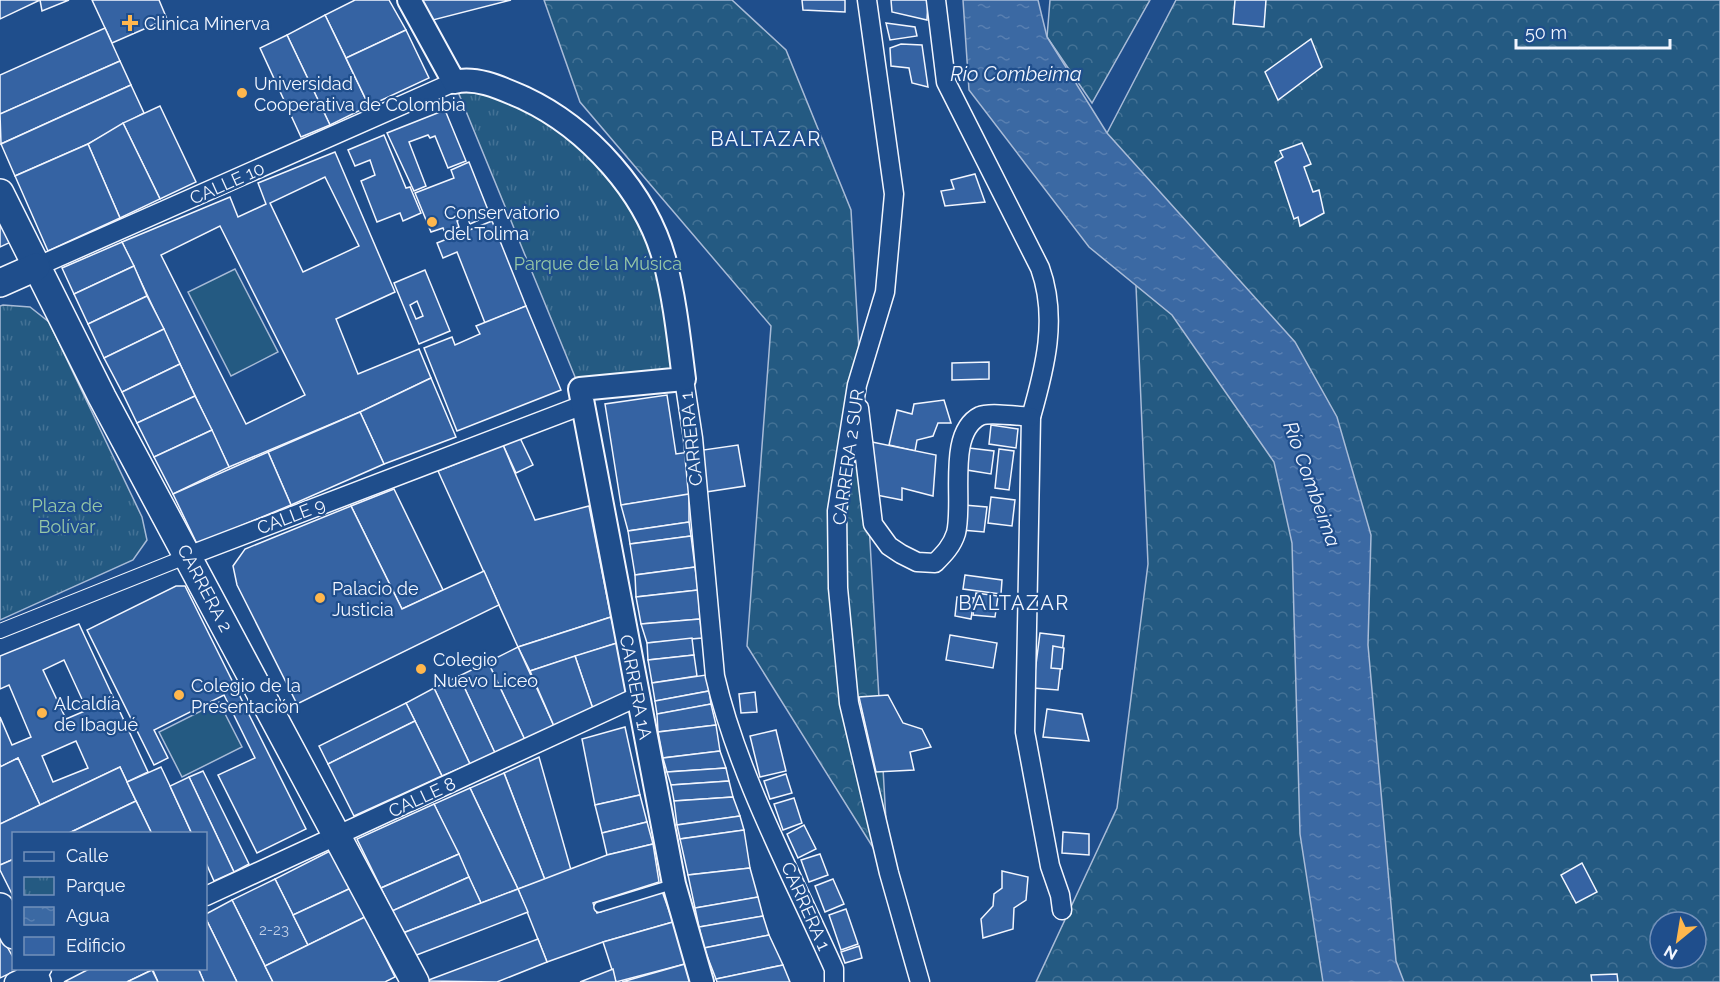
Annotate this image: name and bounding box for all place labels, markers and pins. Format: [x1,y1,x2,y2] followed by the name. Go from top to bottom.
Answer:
[144,13,270,34] place label: Clinica Minerva
[121,14,139,32] marker: Clinica Minerva
[254,73,466,115] place label: Universidad Cooperativa de Colombia
[235,86,249,100] marker: Universidad Cooperativa de Colombia
[444,202,560,244] place label: Conservatorio del Tolima
[425,215,439,229] marker: Conservatorio del Tolima
[332,578,419,620] place label: Palacio de Justicia
[313,591,327,605] marker: Palacio de Justicia
[433,649,538,691] place label: Colegio Nuevo Liceo
[414,662,428,676] marker: Colegio Nuevo Liceo
[191,675,301,717] place label: Colegio de la Presentación
[172,688,186,702] marker: Colegio de la Presentación
[54,693,139,735] place label: Alcaldía de Ibagué
[35,706,49,720] marker: Alcaldía de Ibagué

